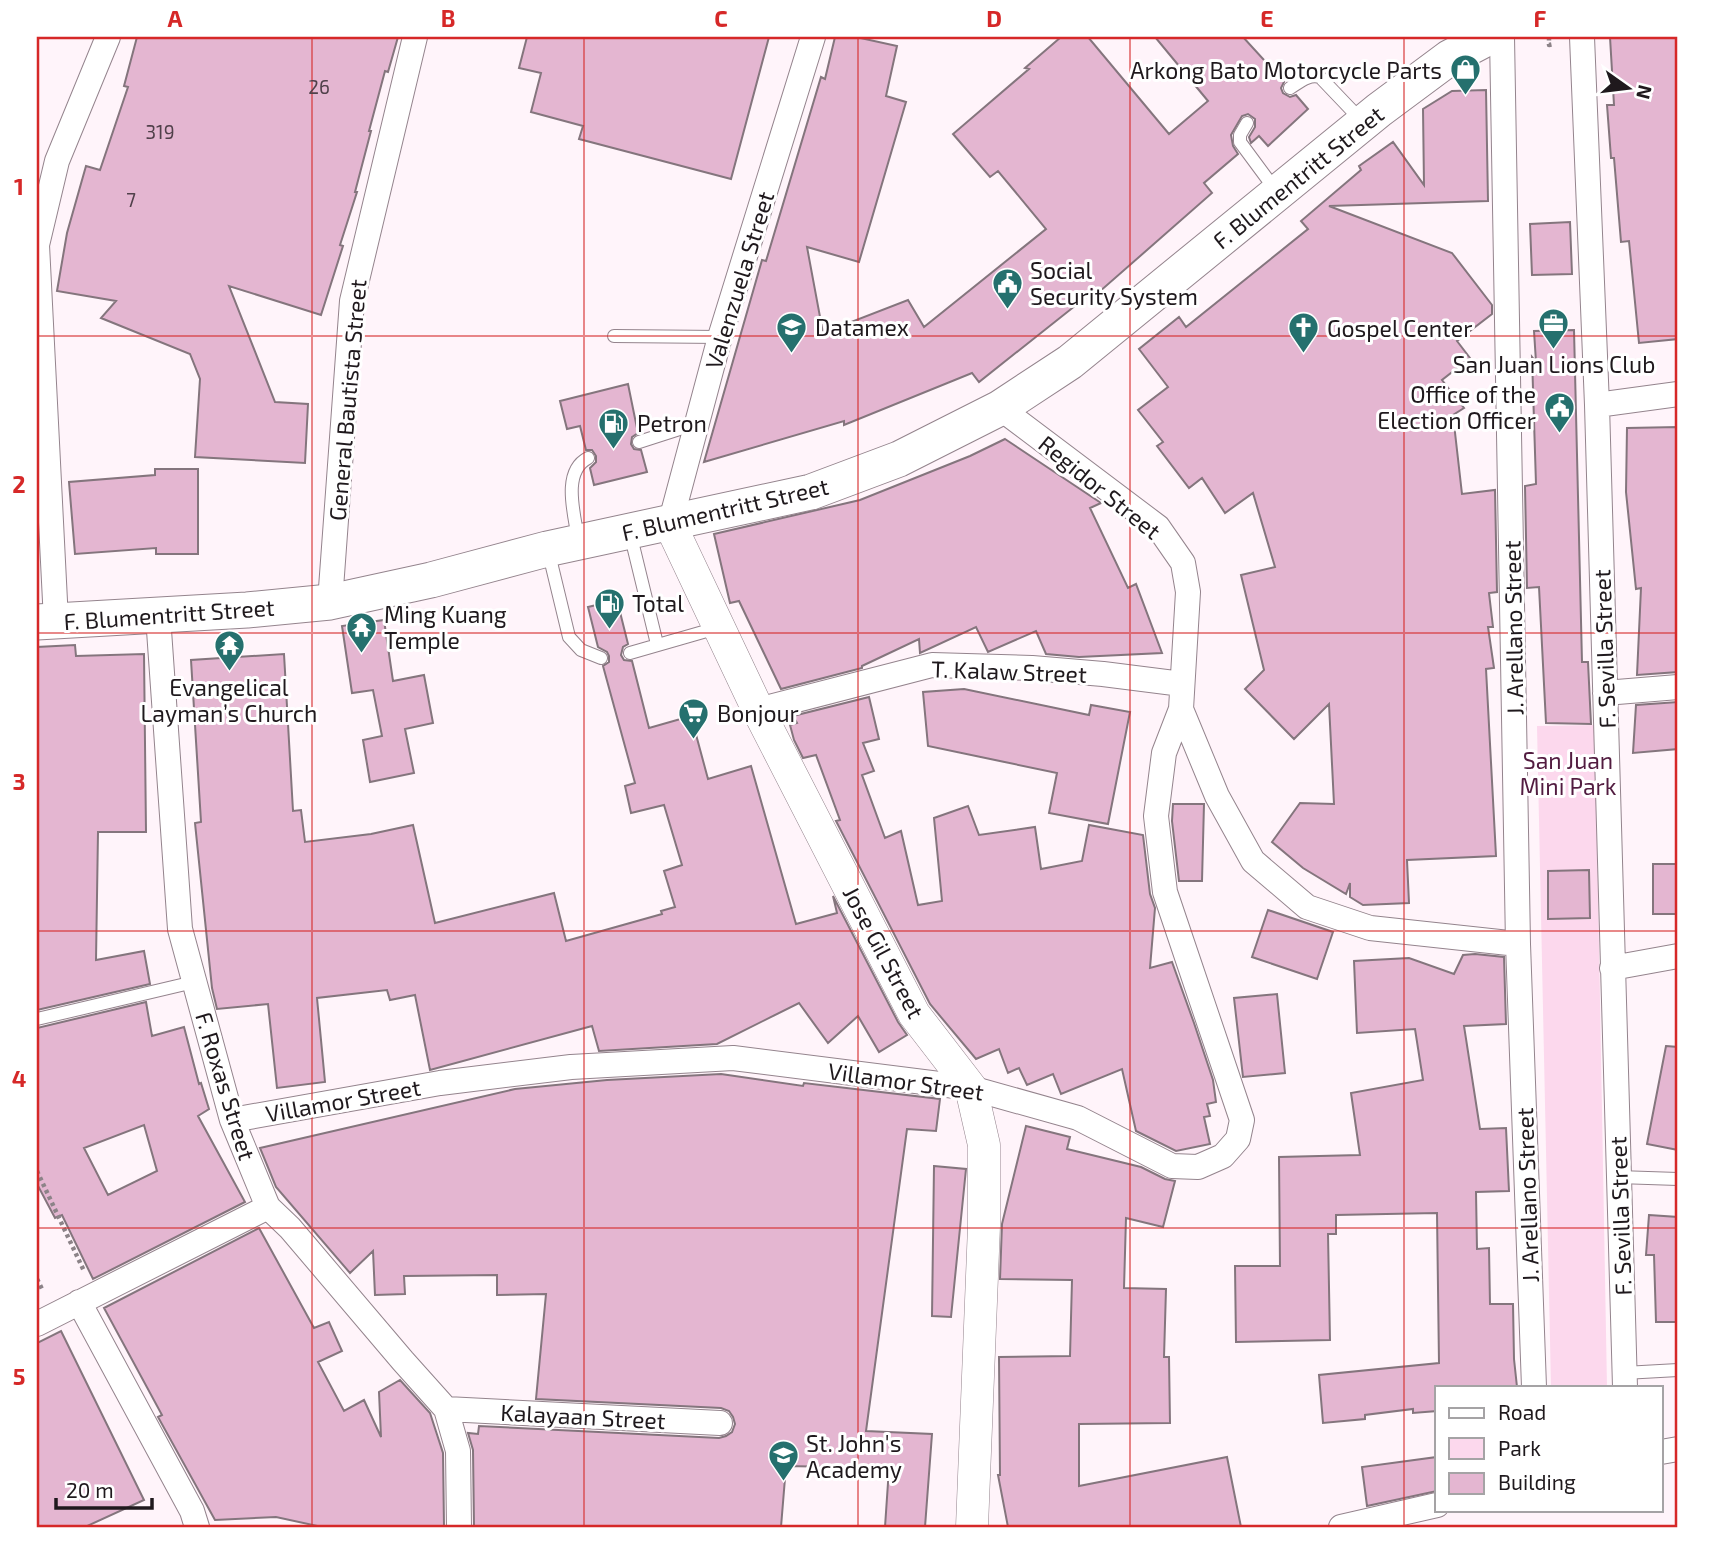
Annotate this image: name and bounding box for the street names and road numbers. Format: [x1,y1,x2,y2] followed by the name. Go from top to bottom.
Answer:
[1207,99,1389,254] street label: F. Blumentritt Street
[699,188,779,372] street label: Valenzuela Street
[322,278,372,522] street label: General Bautista Street
[1033,429,1167,545] street label: Regidor Street
[619,472,831,546] street label: F. Blumentritt Street
[1497,540,1529,716] street label: J. Arellano Street
[1587,569,1621,729] street label: F. Sevilla Street
[63,593,276,635] street label: F. Blumentritt Street
[931,654,1088,688] street label: T. Kalaw Street
[837,881,931,1023] street label: Jose Gil Street
[190,1009,262,1164] street label: F. Roxas Street
[826,1056,986,1106] street label: Villamor Street
[263,1073,423,1127] street label: Villamor Street
[1510,1107,1544,1283] street label: J. Arellano Street
[1603,1136,1637,1296] street label: F. Sevilla Street
[500,1398,667,1434] street label: Kalayaan Street

